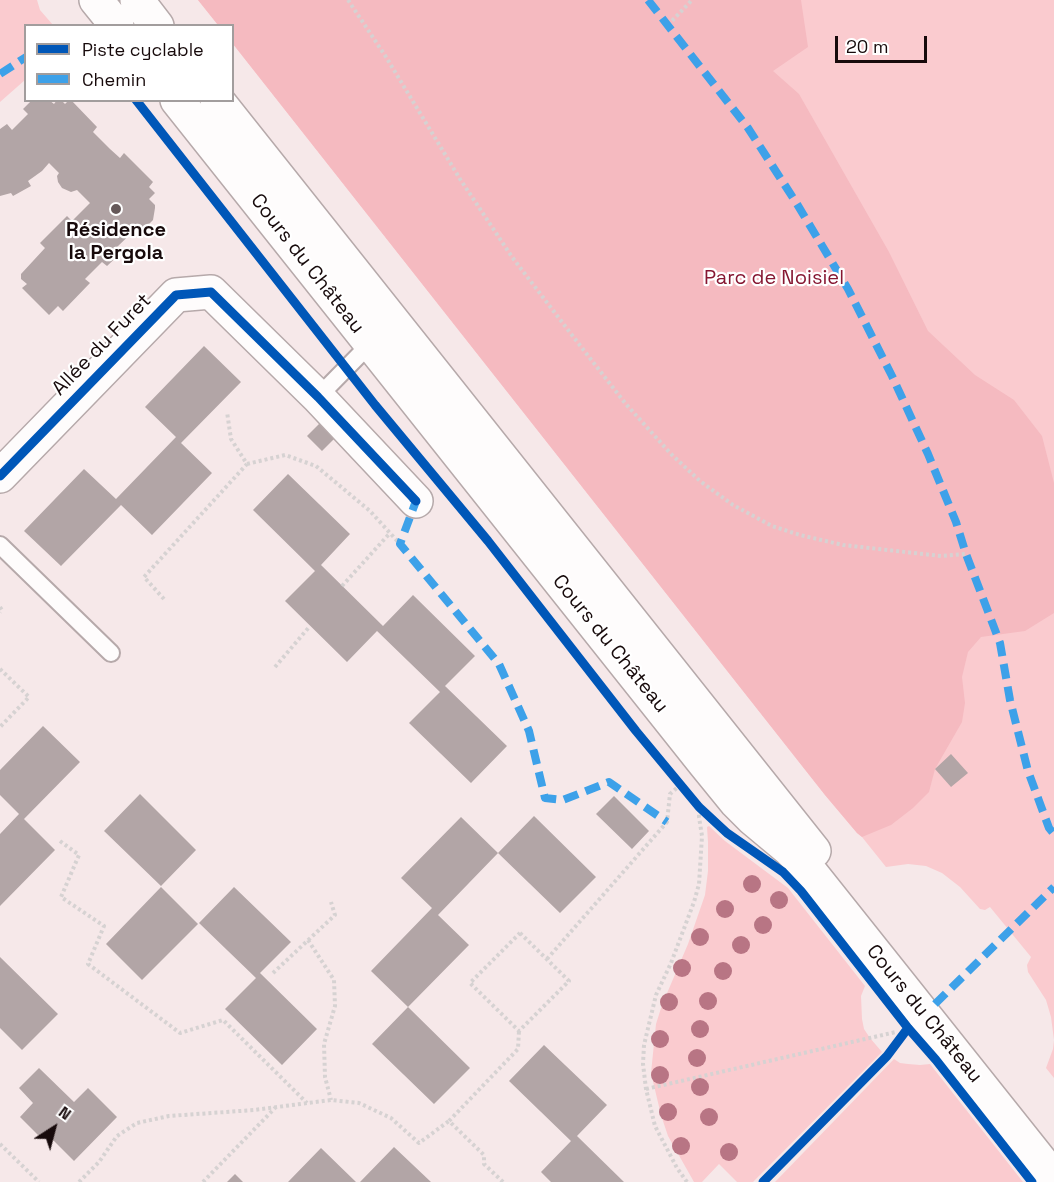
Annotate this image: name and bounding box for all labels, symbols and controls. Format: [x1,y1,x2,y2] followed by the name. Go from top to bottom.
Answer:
[24,24,234,102] legend
[838,24,930,62] scale bar
[846,35,889,58] text: 20 m
[82,38,204,61] text: Piste cyclable
[82,68,146,91] text: Chemin
[245,189,369,339] street label: Cours du Château
[109,202,123,216] marker: Résidence la Pergola
[66,219,166,266] place label: Résidence la Pergola
[704,267,844,291] park label: Parc de Noisiel
[47,289,157,401] street label: Allée du Furet
[547,570,673,718] street label: Cours du Château
[861,940,987,1088] street label: Cours du Château
[24,1098,84,1158] north arrow
[54,1101,75,1125] text: N

